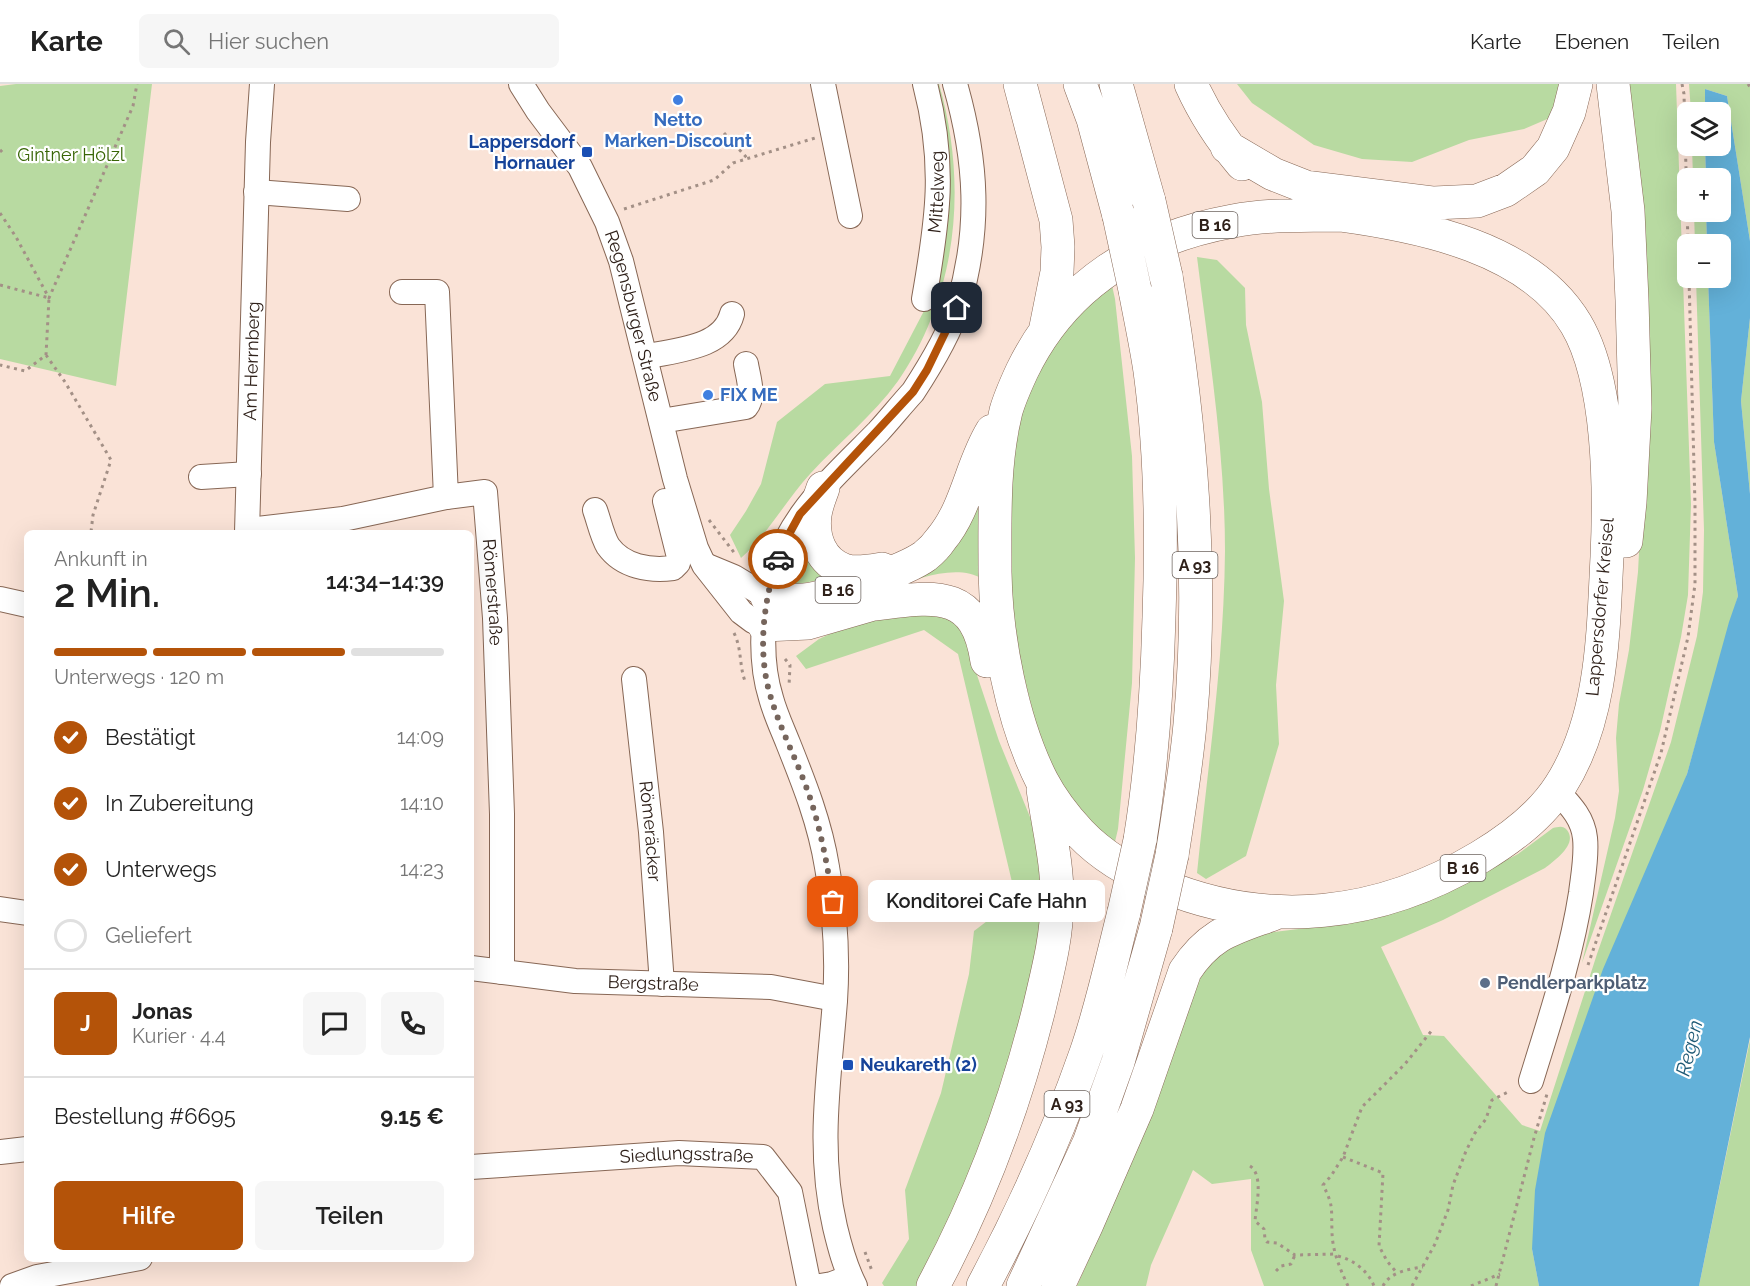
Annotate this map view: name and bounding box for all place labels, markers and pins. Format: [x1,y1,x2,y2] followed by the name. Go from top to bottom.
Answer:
[671,93,685,107] marker: Netto Marken-Discount
[604,109,752,151] place label: Netto Marken-Discount
[469,131,576,173] place label: Lappersdorf Hornauer
[580,145,594,159] marker: Lappersdorf Hornauer
[931,282,982,333] pin
[720,384,778,405] place label: FIX ME
[701,388,715,402] marker: FIX ME
[807,876,858,927] pin
[869,881,1106,923] callout: Konditorei Cafe Hahn
[1497,972,1647,993] place label: Pendlerparkplatz
[1478,976,1492,990] marker: Pendlerparkplatz
[860,1054,977,1075] place label: Neukareth (2)
[841,1058,855,1072] marker: Neukareth (2)

